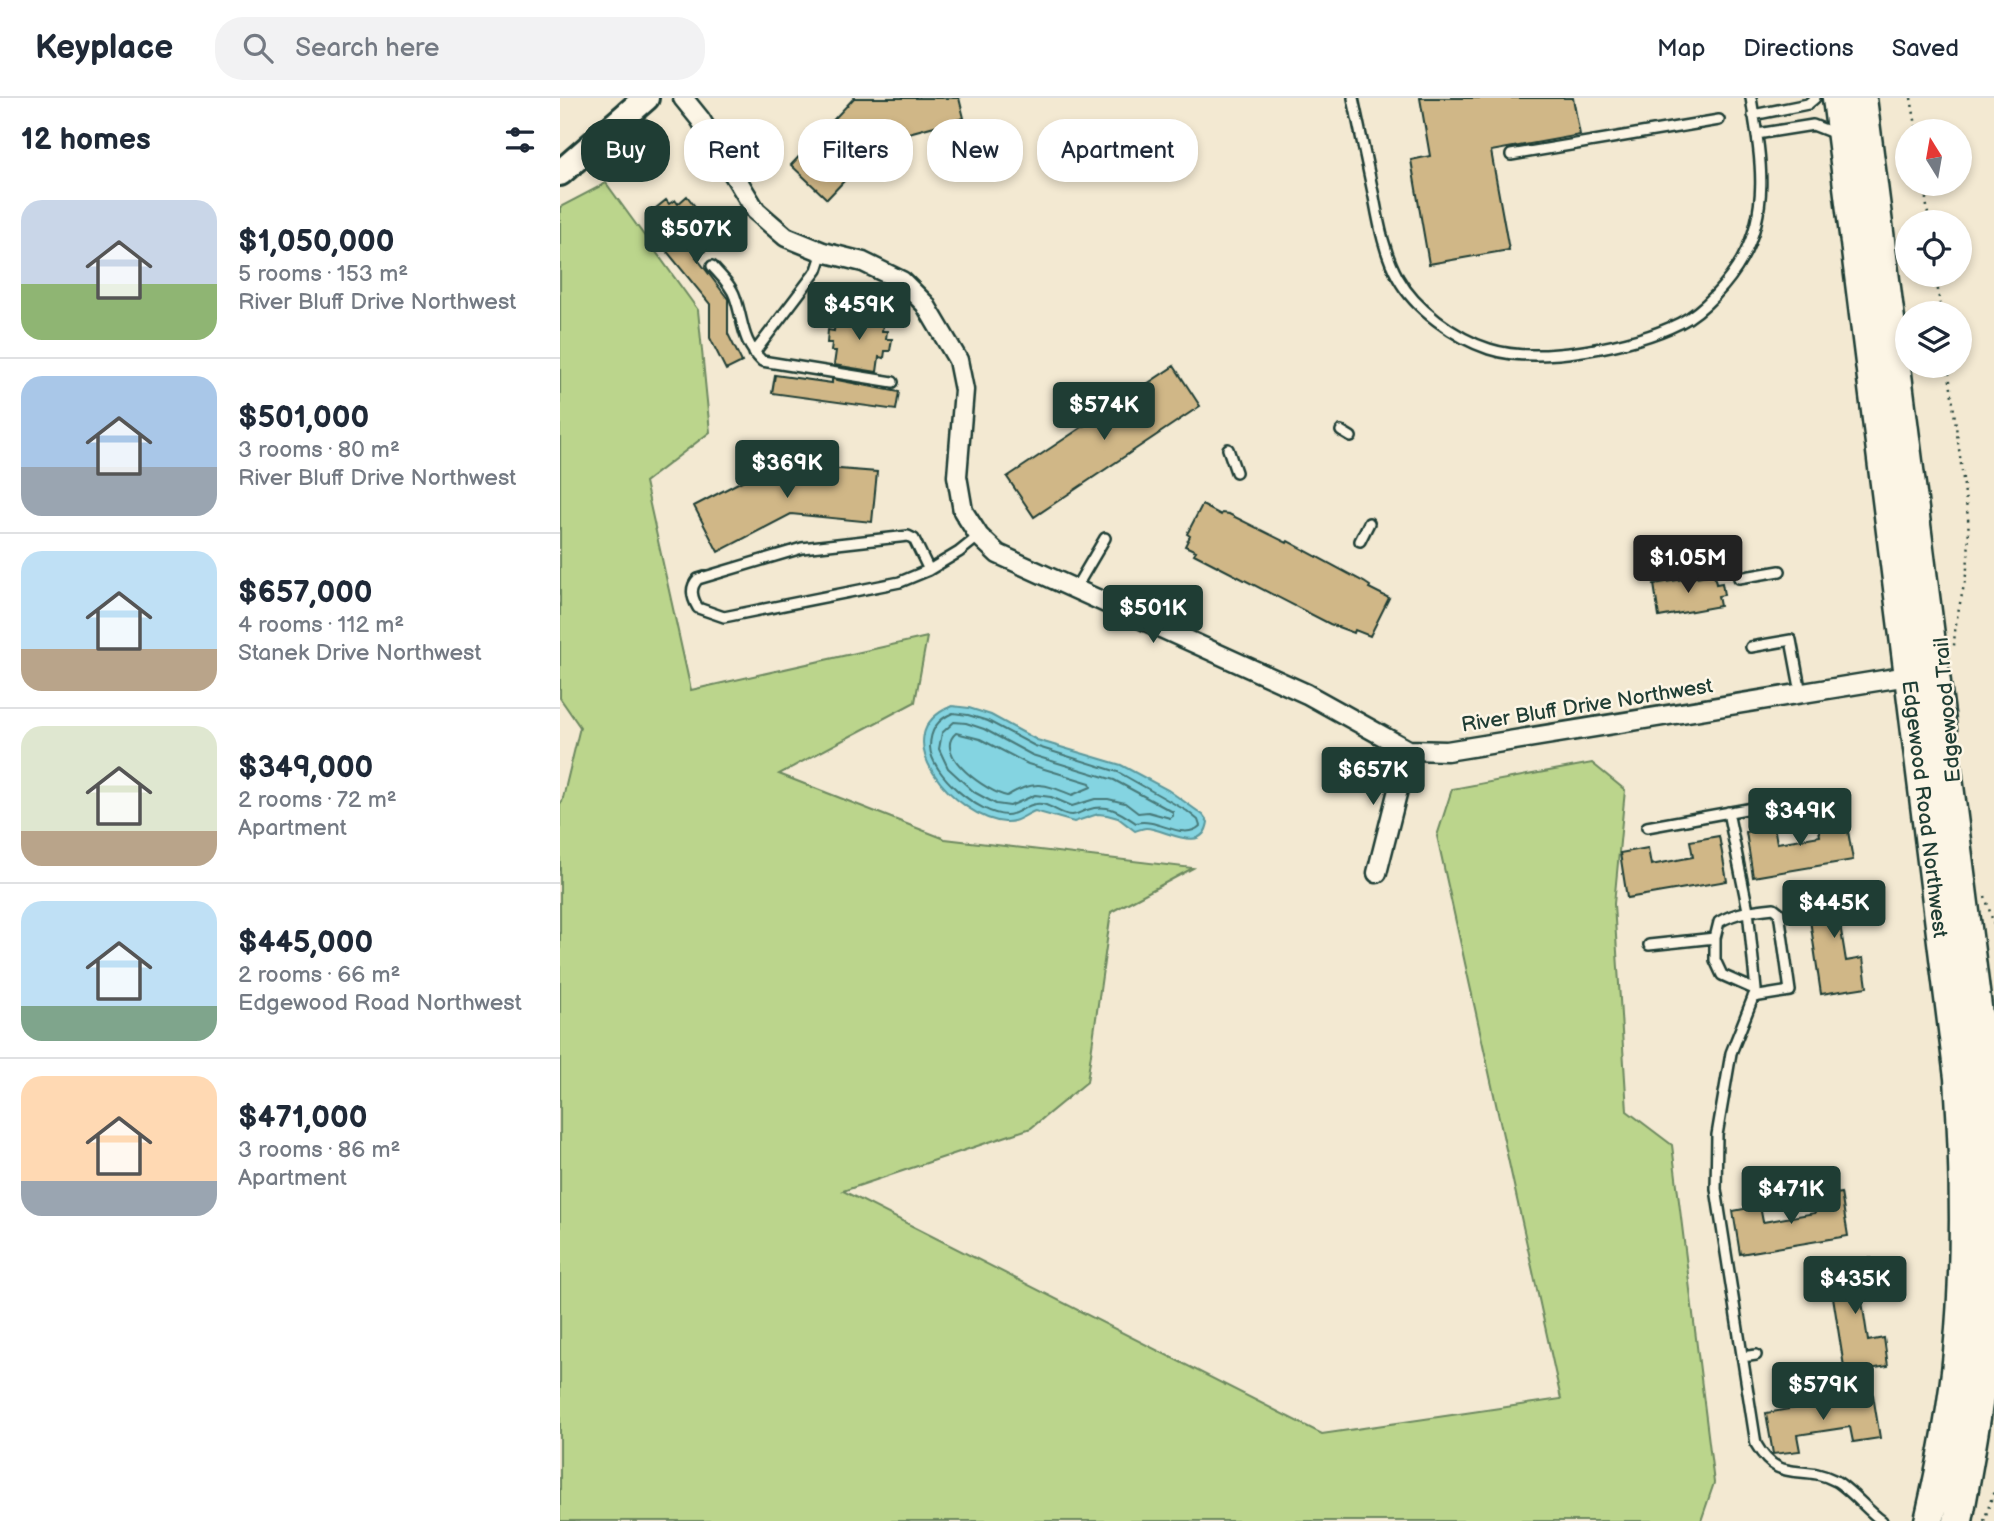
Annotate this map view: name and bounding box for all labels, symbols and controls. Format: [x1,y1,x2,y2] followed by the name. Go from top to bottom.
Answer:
[215,17,705,80] search box
[35,28,173,68] text: Keyplace
[239,29,277,67] icon: search
[295,33,439,64] text: Search here
[1657,34,1705,63] text: Map
[1743,34,1854,63] text: Directions
[1892,34,1959,63] text: Saved
[581,119,670,182] chip: Buy
[684,119,784,182] chip: Rent
[798,119,913,182] chip: Filters
[927,119,1023,182] chip: New
[1037,119,1198,182] chip: Apartment
[1895,119,1972,196] north arrow
[1895,119,1972,378] map controls
[501,121,539,159] icon: filters
[21,122,151,158] text: 12 homes
[647,206,745,266] pin: $507K
[1895,210,1972,287] button: locate
[660,215,732,243] text: $507K
[238,224,394,260] text: $1,050,000
[77,228,161,312] icon: home
[238,260,408,288] text: 5 rooms · 153 m²
[810,282,908,342] pin: $459K
[238,288,516,316] text: River Bluff Drive Northwest
[823,291,895,319] text: $459K
[1895,301,1972,378] button: layers
[1055,382,1153,442] pin: $574K
[1069,391,1139,419] text: $574K
[238,400,369,436] text: $501,000
[77,404,161,488] icon: home
[238,436,400,464] text: 3 rooms · 80 m²
[738,440,836,500] pin: $369K
[751,449,823,477] text: $369K
[238,464,516,492] text: River Bluff Drive Northwest
[1631,536,1745,595] pin: $1.05M
[1649,544,1727,572] text: $1.05M
[238,575,373,611] text: $657,000
[77,579,161,663] icon: home
[1104,586,1202,645] pin: $501K
[1119,594,1187,622] text: $501K
[238,611,404,639] text: 4 rooms · 112 m²
[1929,636,1966,784] street label: Edgewood Trail
[238,639,482,667] text: Stanek Drive Northwest
[1460,673,1715,738] street label: River Bluff Drive Northwest
[1896,679,1953,940] street label: Edgewood Road Northwest
[1324,748,1422,807] pin: $657K
[238,750,373,786] text: $349,000
[77,754,161,838] icon: home
[1338,756,1408,784] text: $657K
[238,786,397,814] text: 2 rooms · 72 m²
[1751,788,1849,848] pin: $349K
[1764,797,1836,825] text: $349K
[238,814,347,842] text: Apartment
[1785,880,1883,940] pin: $445K
[1798,889,1870,917] text: $445K
[238,925,373,961] text: $445,000
[77,929,161,1013] icon: home
[238,961,400,989] text: 2 rooms · 66 m²
[238,989,522,1017] text: Edgewood Road Northwest
[238,1100,367,1136] text: $471,000
[77,1104,161,1188] icon: home
[238,1136,400,1164] text: 3 rooms · 86 m²
[238,1164,347,1192] text: Apartment
[1742,1166,1840,1226] pin: $471K
[1758,1175,1824,1203] text: $471K
[1806,1256,1904,1316] pin: $435K
[1819,1265,1891,1293] text: $435K
[1774,1362,1872,1422] pin: $579K
[1788,1371,1858,1399] text: $579K

